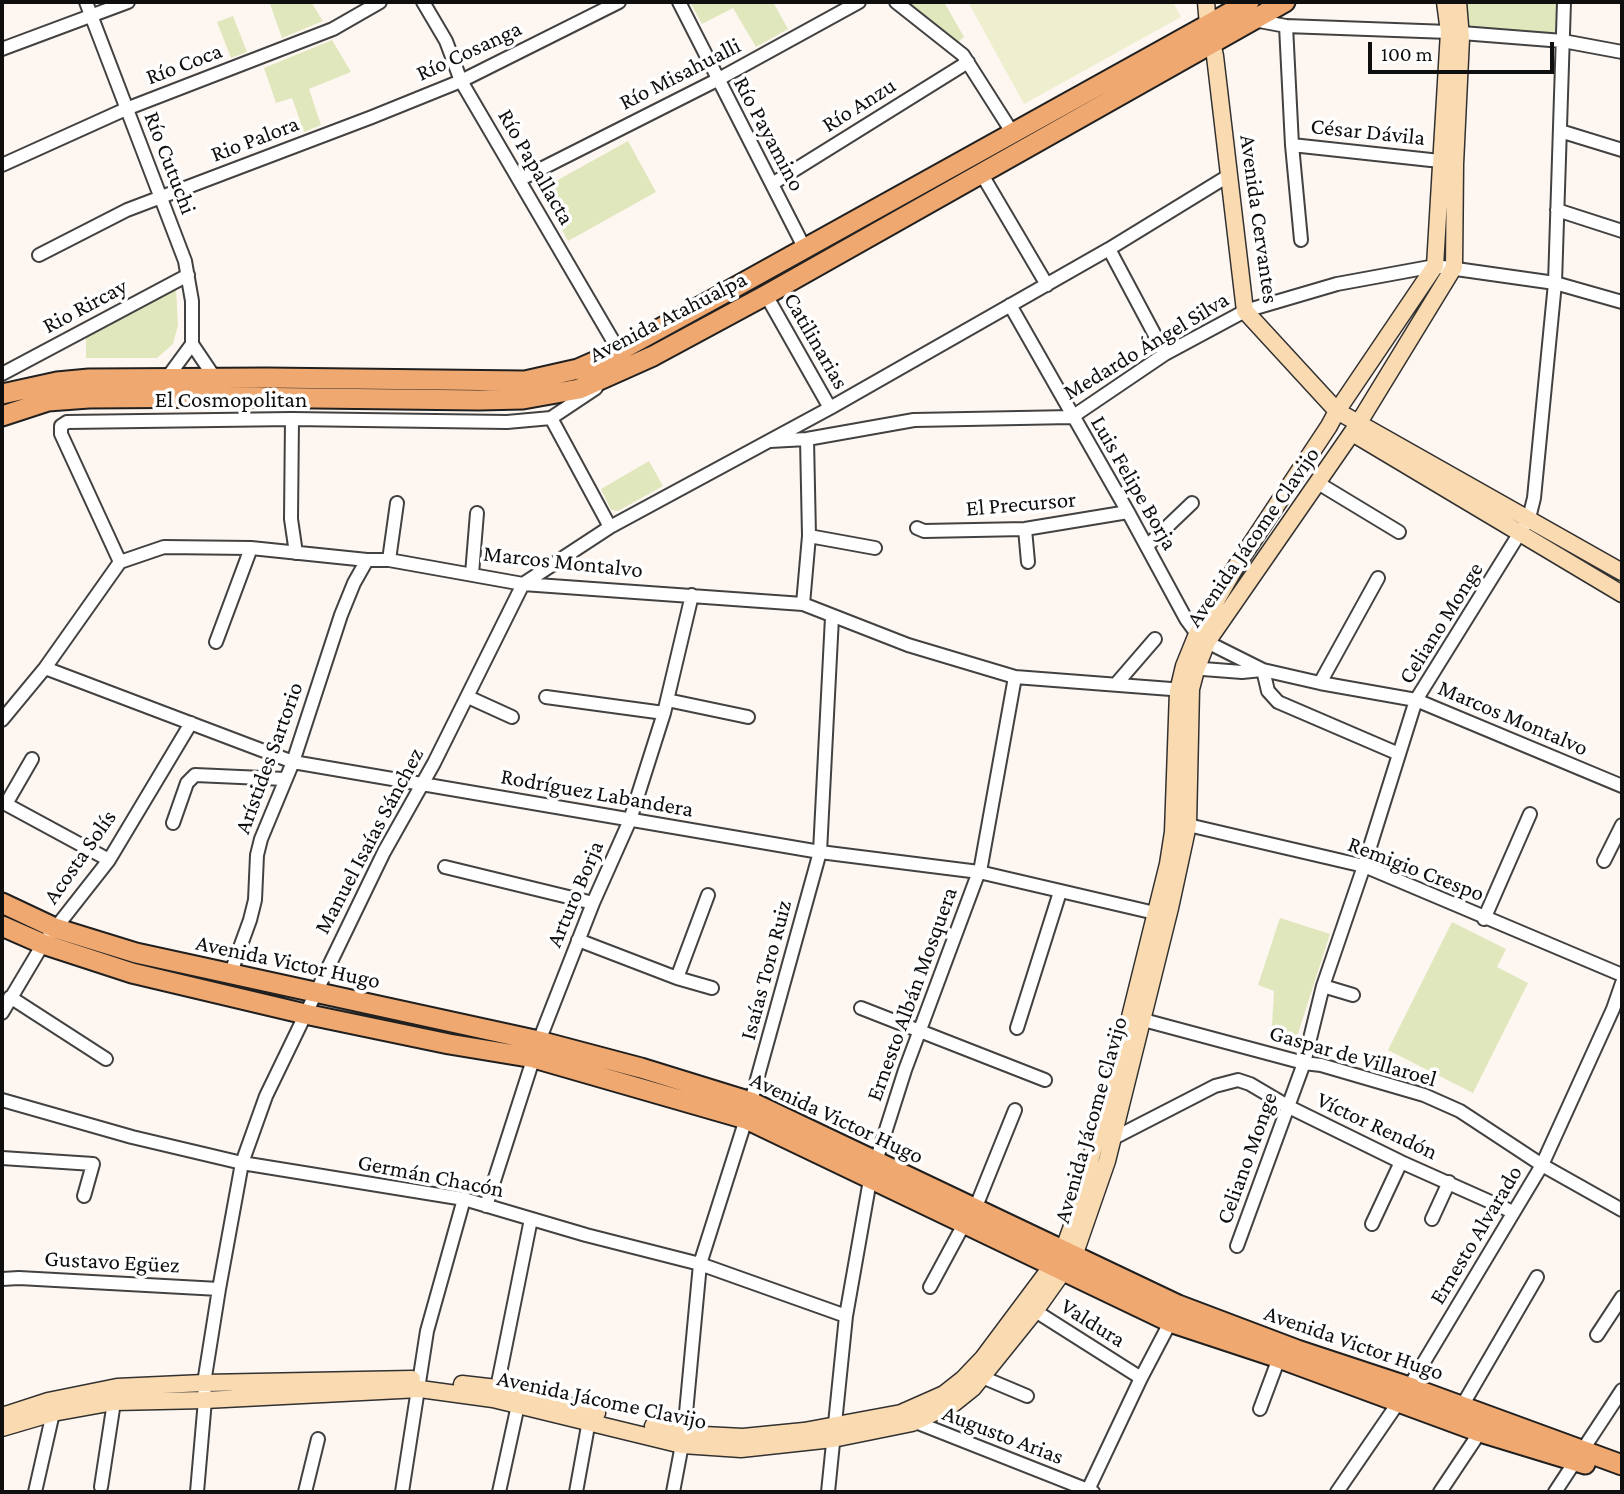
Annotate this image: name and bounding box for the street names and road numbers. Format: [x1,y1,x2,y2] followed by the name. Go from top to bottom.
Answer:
[412,15,526,87] street label: Río Cosanga
[615,32,745,116] street label: Río Misahualli
[142,37,226,91] street label: Río Coca
[727,72,811,196] street label: Río Payamino
[817,72,901,138] street label: Río Anzu
[492,104,580,230] street label: Río Papallacta
[138,108,202,218] street label: Río Cutuchi
[207,110,303,168] street label: Rio Palora
[1309,112,1427,152] street label: César Dávila
[1233,133,1285,305] street label: Avenida Cervantes
[584,265,752,369] street label: Avenida Atahualpa
[38,272,132,340] street label: Rio Rircay
[1058,286,1234,406] street label: Medardo Ángel Silva
[777,288,855,394] street label: Catilinarias
[155,386,307,414] street label: El Cosmopolitan
[1084,411,1184,555] street label: Luis Felipe Borja
[1180,442,1326,632] street label: Avenida Jácome Clavijo
[965,485,1077,523] street label: El Precursor
[482,540,644,584] street label: Marcos Montalvo
[1393,557,1489,689] street label: Celiano Monge
[1434,674,1592,762] street label: Marcos Montalvo
[229,678,309,838] street label: Arístides Sartorio
[308,743,430,939] street label: Manuel Isaías Sánchez
[498,762,696,824] street label: Rodríguez Labandera
[38,805,122,909] street label: Acosta Solís
[1344,830,1488,908] street label: Remigio Crespo
[540,837,610,951] street label: Arturo Borja
[860,883,964,1105] street label: Ernesto Albán Mosquera
[734,897,798,1043] street label: Isaías Toro Ruiz
[193,929,383,995] street label: Avenida Victor Hugo
[1048,1014,1134,1226] street label: Avenida Jácome Clavijo
[1266,1019,1440,1093] street label: Gaspar de Villaroel
[746,1066,928,1170] street label: Avenida Victor Hugo
[1312,1086,1442,1166] street label: Víctor Rendón
[1210,1088,1284,1228] street label: Celiano Monge
[356,1148,506,1204] street label: Germán Chacón
[1424,1160,1528,1310] street label: Ernesto Alvarado
[44,1245,180,1279] street label: Gustavo Egüez
[1055,1292,1131,1354] street label: Valdura
[1261,1299,1447,1387] street label: Avenida Victor Hugo
[495,1364,709,1436] street label: Avenida Jácome Clavijo
[939,1399,1067,1471] street label: Augusto Arias

